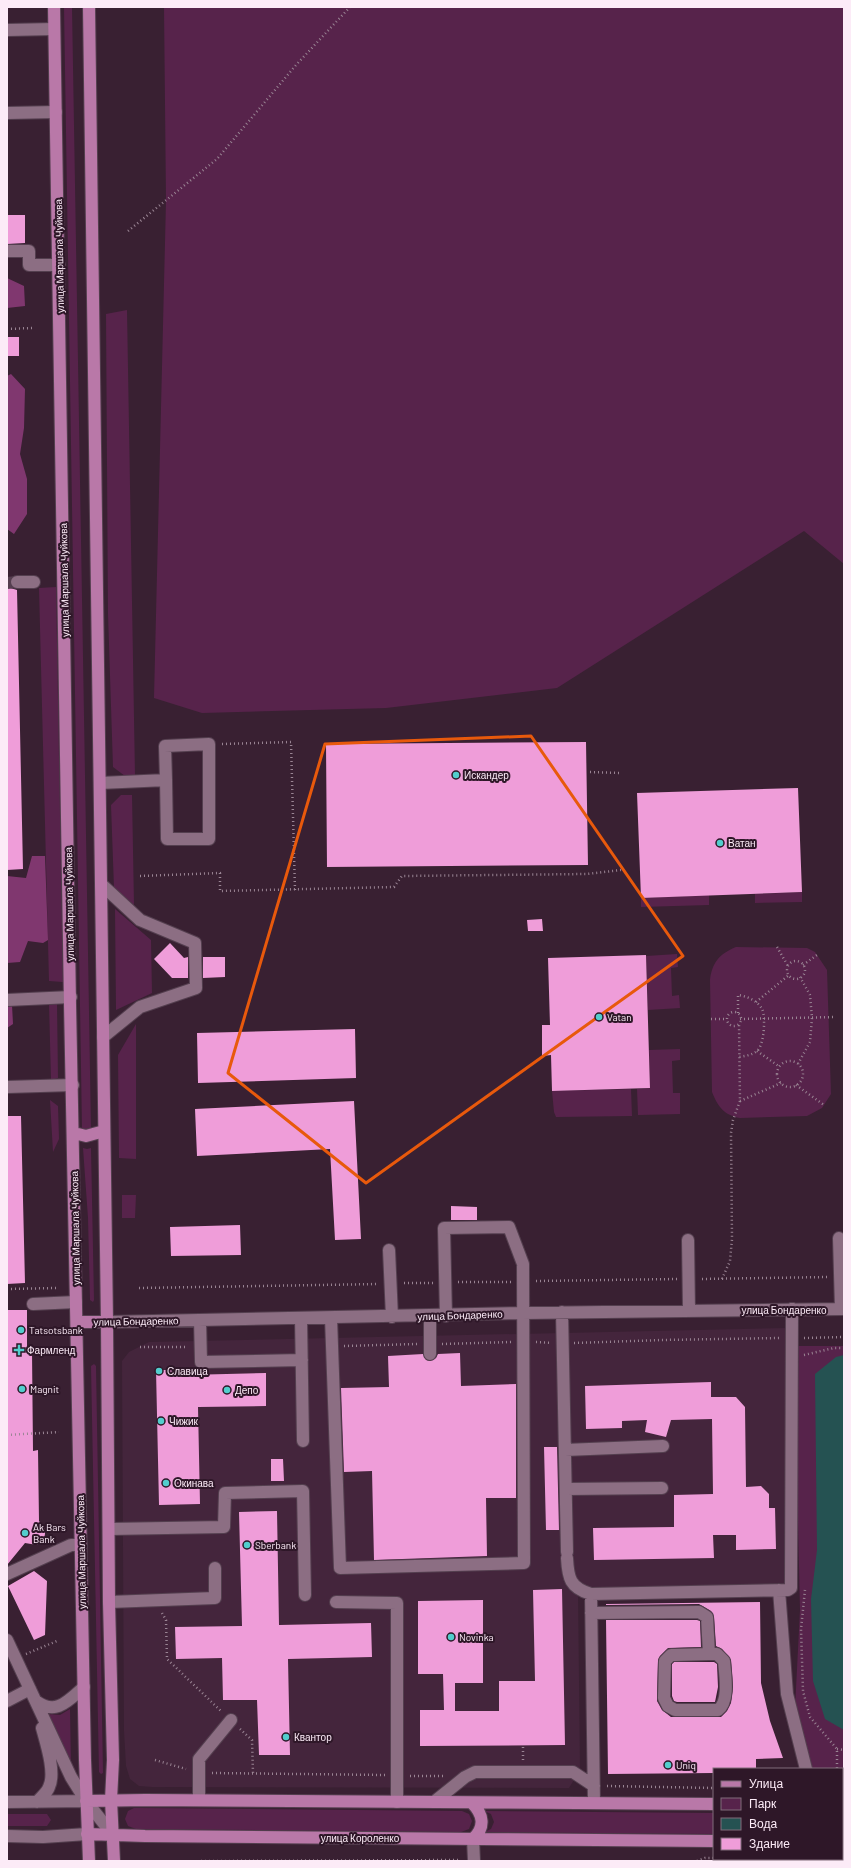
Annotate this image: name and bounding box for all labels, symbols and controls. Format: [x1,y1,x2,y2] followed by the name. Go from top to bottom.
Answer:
[52,198,66,313] street label: улица Маршала Чуйкова
[57,522,71,637] street label: улица Маршала Чуйкова
[464,769,509,781] place label: Искандер
[451,770,461,780] marker: Искандер
[728,837,756,849] place label: Ватан
[715,838,725,848] marker: Ватан
[62,846,76,961] street label: улица Маршала Чуйкова
[607,1011,632,1023] place label: Vatan
[594,1012,604,1022] marker: Vatan
[68,1170,82,1285] street label: улица Маршала Чуйкова
[741,1304,827,1316] street label: улица Бондаренко
[417,1308,503,1322] street label: улица Бондаренко
[93,1314,179,1328] street label: улица Бондаренко
[29,1324,83,1336] place label: Tatsotsbank
[16,1325,26,1335] marker: Tatsotsbank
[27,1344,76,1356] place label: Фармленд
[14,1345,24,1355] marker: Фармленд
[167,1365,208,1377] place label: Славица
[154,1366,164,1376] marker: Славица
[30,1383,60,1395] place label: Magnit
[17,1384,27,1394] marker: Magnit
[235,1384,259,1396] place label: Депо
[222,1385,232,1395] marker: Депо
[169,1415,199,1427] place label: Чижик
[156,1416,166,1426] marker: Чижик
[174,1477,214,1489] place label: Окинава
[161,1478,171,1488] marker: Окинава
[74,1494,88,1609] street label: улица Маршала Чуйкова
[33,1521,66,1545] place label: Ak Bars Bank
[20,1528,30,1538] marker: Ak Bars Bank
[255,1539,296,1551] place label: Sberbank
[242,1540,252,1550] marker: Sberbank
[459,1631,494,1643] place label: Novinka
[446,1632,456,1642] marker: Novinka
[294,1731,332,1743] place label: Квантор
[281,1732,291,1742] marker: Квантор
[676,1759,696,1771] place label: Uniq
[663,1760,673,1770] marker: Uniq
[713,1768,843,1860] legend
[749,1776,783,1791] text: Улица
[749,1796,777,1811] text: Парк
[749,1816,777,1831] text: Вода
[321,1832,400,1844] street label: улица Короленко
[749,1836,790,1851] text: Здание

